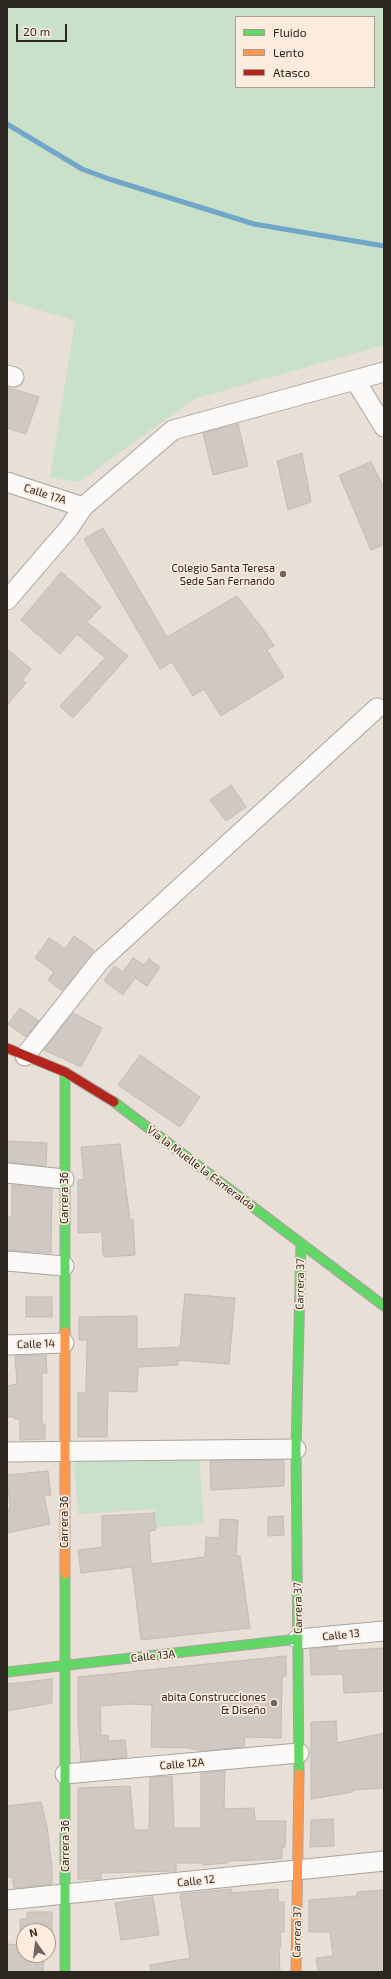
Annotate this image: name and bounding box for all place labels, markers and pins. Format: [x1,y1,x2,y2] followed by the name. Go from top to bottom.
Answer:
[172,561,275,587] place label: Colegio Santa Teresa Sede San Fernando
[278,569,288,579] marker: Colegio Santa Teresa Sede San Fernando
[161,1690,266,1716] place label: abita Construcciones & Diseño
[269,1698,279,1708] marker: abita Construcciones & Diseño

